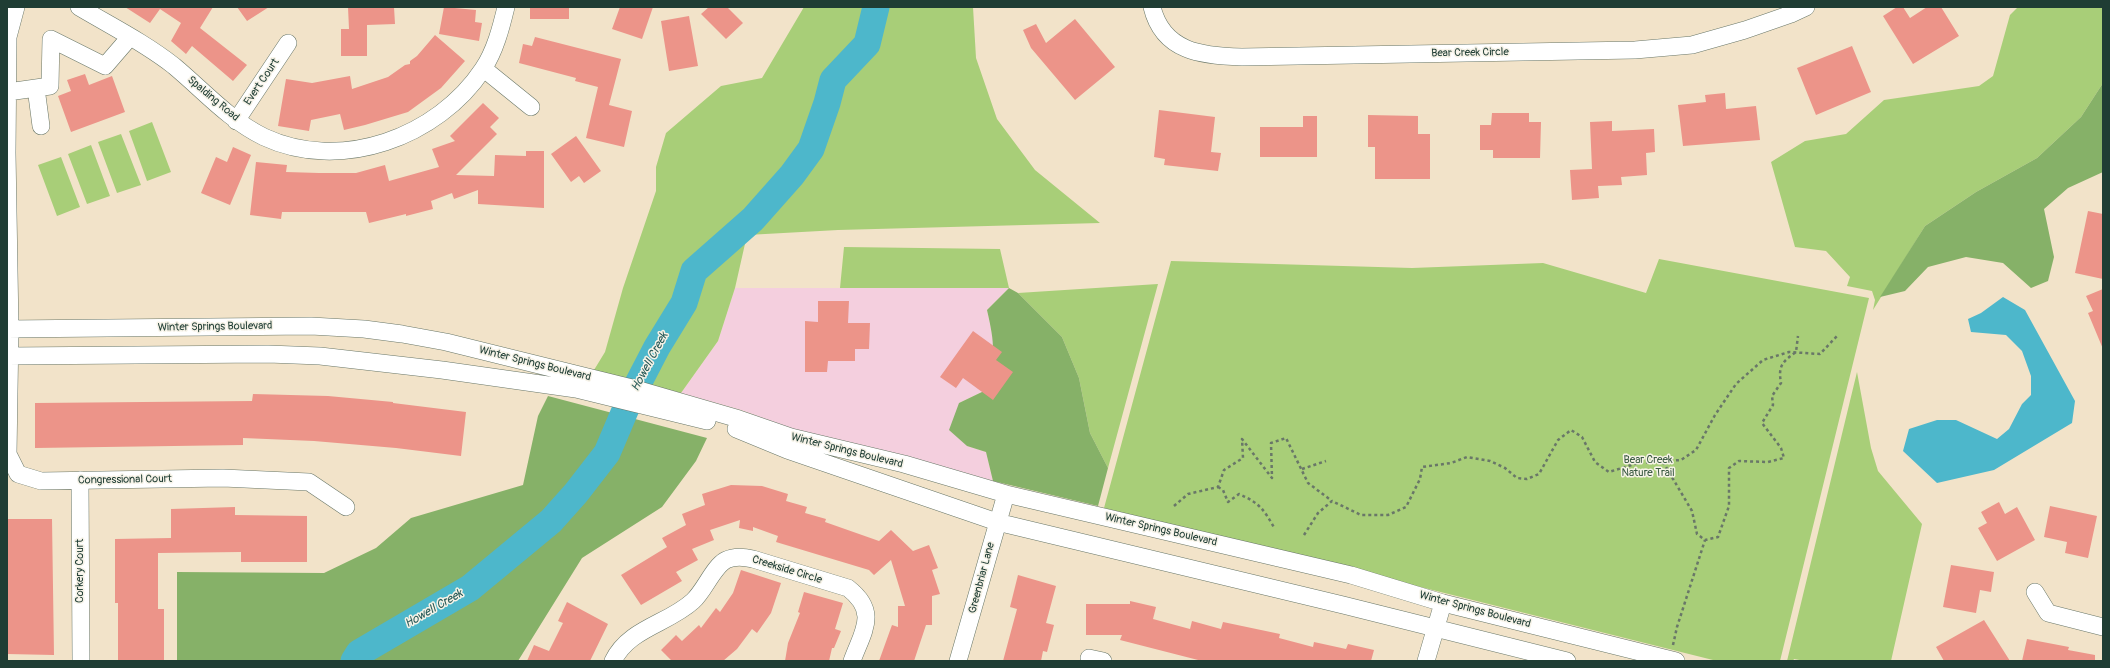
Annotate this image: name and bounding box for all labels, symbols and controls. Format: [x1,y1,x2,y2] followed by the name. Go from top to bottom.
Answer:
[1431,46,1509,60] street label: Bear Creek Circle
[242,56,282,108] street label: Evert Court
[184,74,242,124] street label: Spalding Road
[157,319,273,335] street label: Winter Springs Boulevard
[628,330,672,394] water label: Howell Creek
[478,344,592,384] street label: Winter Springs Boulevard
[790,431,904,471] street label: Winter Springs Boulevard
[1621,453,1675,479] park label: Bear Creek Nature Trail
[78,473,172,487] street label: Congressional Court
[1104,511,1218,549] street label: Winter Springs Boulevard
[73,539,87,603] street label: Corkery Court
[966,541,998,615] street label: Greenbriar Lane
[750,553,824,587] street label: Creekside Circle
[402,587,466,631] water label: Howell Creek
[1418,589,1532,631] street label: Winter Springs Boulevard

